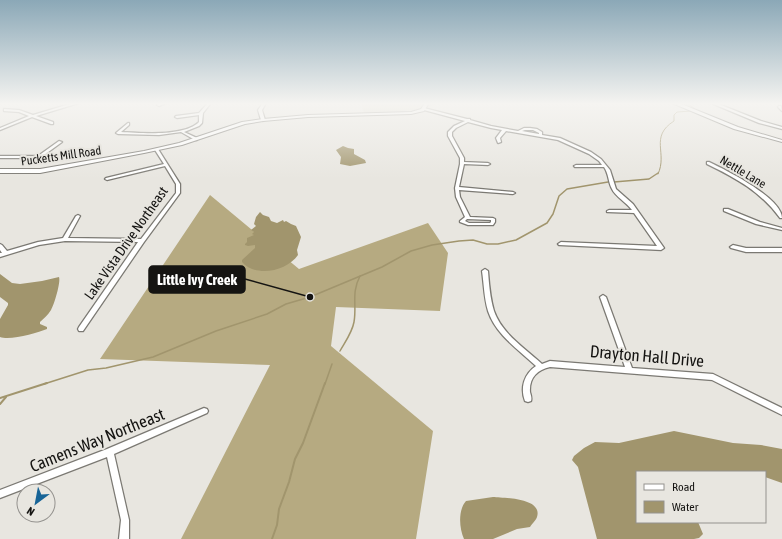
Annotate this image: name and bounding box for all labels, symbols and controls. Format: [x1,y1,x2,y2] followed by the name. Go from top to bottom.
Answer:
[20,143,102,169] street label: Pucketts Mill Road
[717,153,769,191] street label: Nettle Lane
[81,183,171,303] street label: Lake Vista Drive Northeast
[149,266,245,293] callout: Little Ivy Creek
[157,271,237,288] text: Little Ivy Creek
[589,341,705,371] street label: Drayton Hall Drive
[27,404,167,476] street label: Camens Way Northeast
[636,471,766,523] legend
[672,480,695,494] text: Road
[16,483,56,523] north arrow
[672,500,699,514] text: Water
[25,505,37,518] text: N

